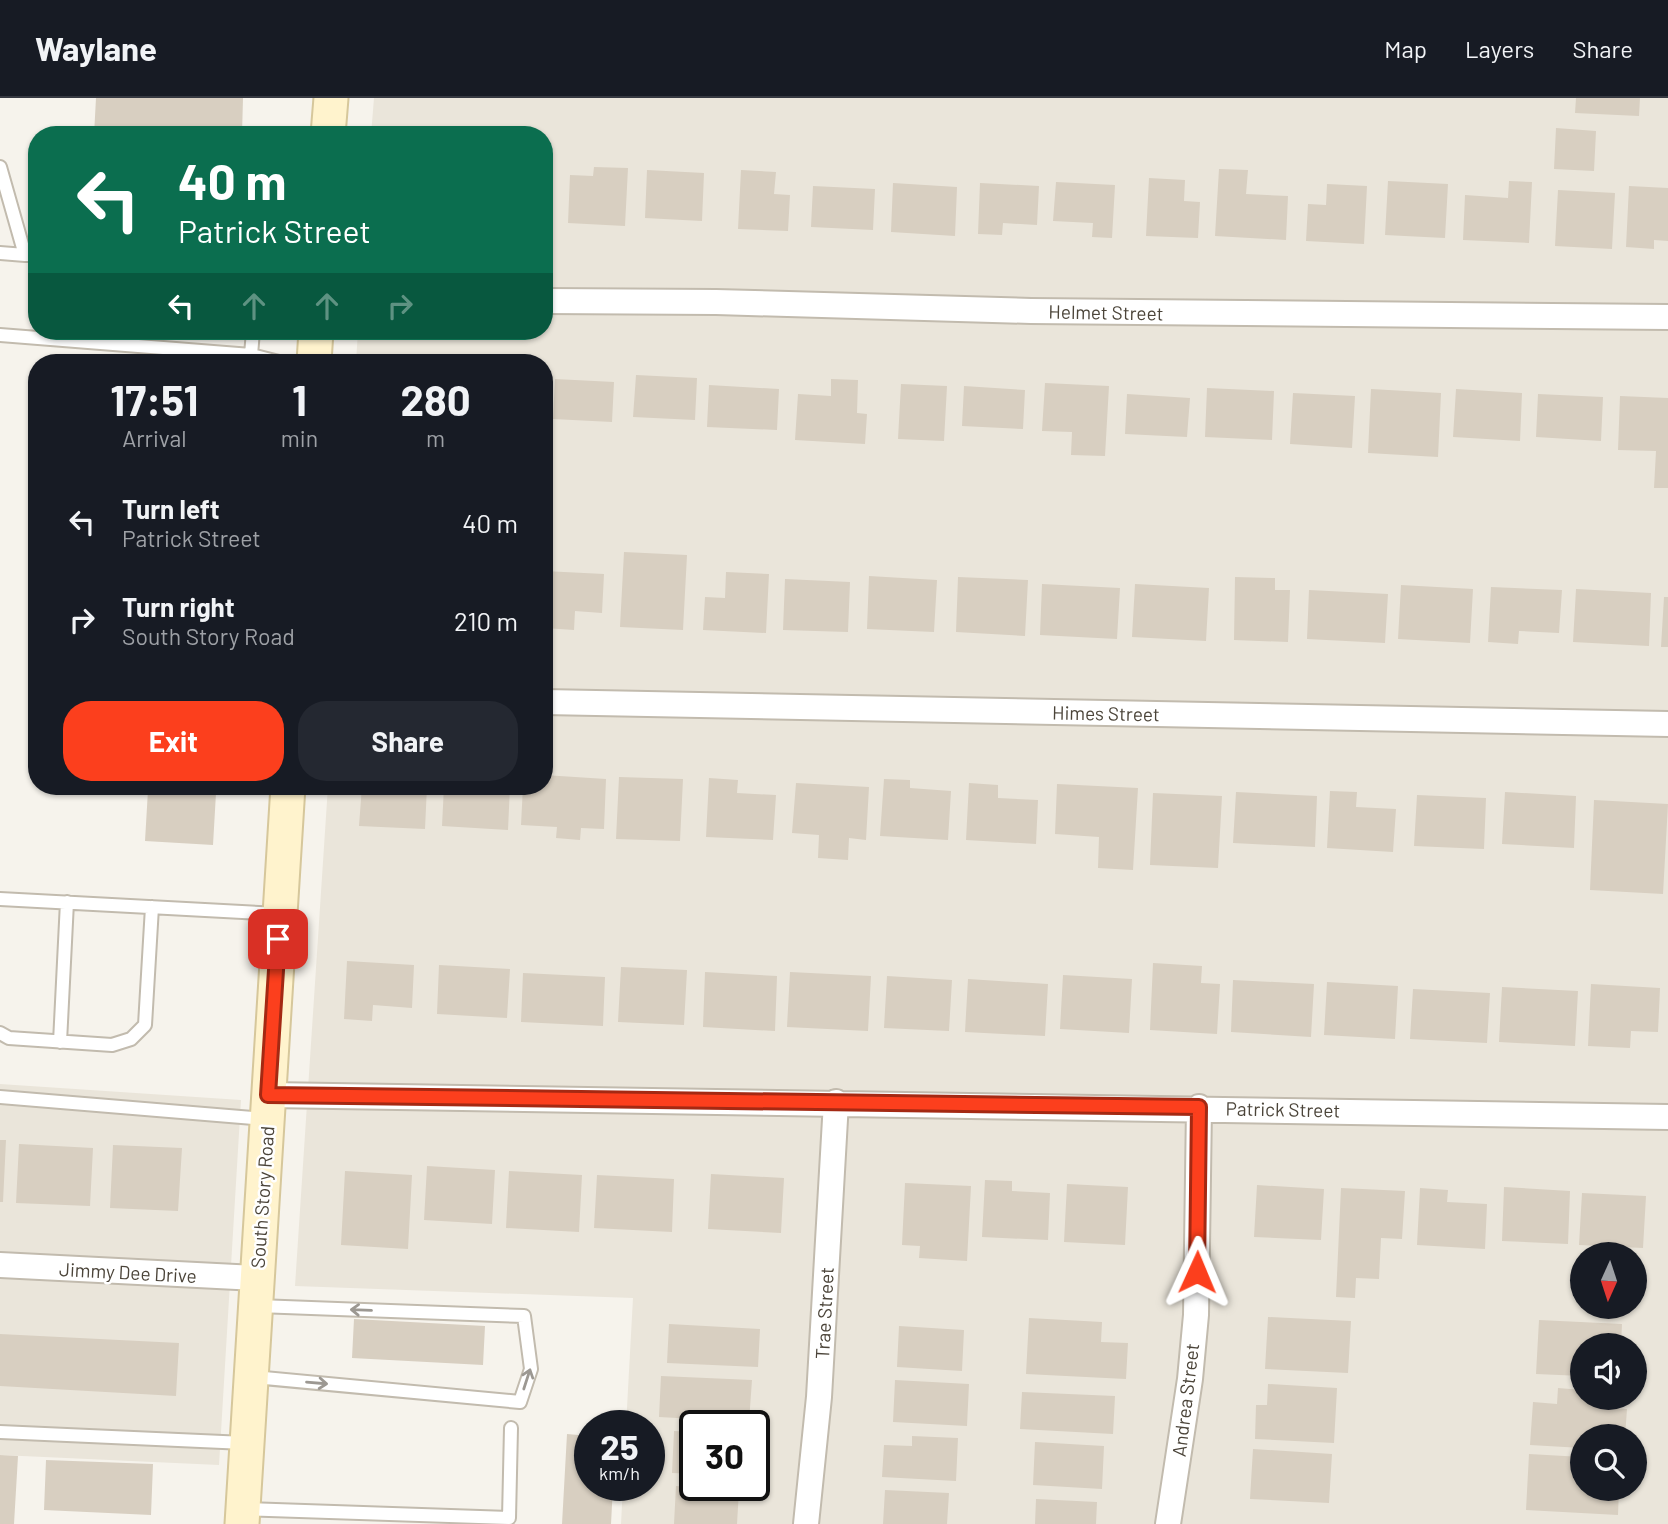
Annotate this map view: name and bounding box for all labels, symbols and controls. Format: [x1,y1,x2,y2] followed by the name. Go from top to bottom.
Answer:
[35,28,157,68] text: Waylane
[1384,34,1427,63] text: Map
[1465,34,1534,63] text: Layers
[1572,34,1633,63] text: Share
[178,151,286,210] text: 40 m
[63,154,154,245] icon: left
[178,211,371,249] text: Patrick Street
[162,287,200,325] icon: left
[235,287,273,325] icon: ahead
[308,287,346,325] icon: ahead
[381,287,419,325] icon: right
[1048,299,1164,325] street label: Helmet Street
[110,374,198,424] text: 17:51
[292,374,307,424] text: 1
[400,374,471,424] text: 280
[122,424,187,452] text: Arrival
[281,424,318,452] text: min
[426,424,445,452] text: m
[122,493,220,524] text: Turn left
[63,503,101,541] icon: left
[462,507,518,538] text: 40 m
[122,524,261,552] text: Patrick Street
[122,591,235,622] text: Turn right
[63,601,101,639] icon: right
[454,605,518,636] text: 210 m
[122,622,295,650] text: South Story Road
[63,701,284,781] button: Exit
[298,701,518,781] button: Share
[1052,701,1160,725] street label: Himes Street
[248,909,308,969] pin
[259,920,297,958] icon: arrive
[1226,1097,1340,1121] street label: Patrick Street
[246,1125,278,1269] street label: South Story Road
[1160,1235,1234,1309] position arrow
[1570,1242,1647,1320] north arrow
[1570,1242,1647,1501] map controls
[59,1257,197,1287] street label: Jimmy Dee Drive
[810,1266,838,1360] street label: Trae Street
[350,1303,373,1316] one-way arrow
[1570,1333,1647,1410] button: sound
[1167,1342,1203,1458] street label: Andrea Street
[522,1369,534,1391] one-way arrow
[305,1377,327,1390] one-way arrow
[679,1410,770,1501] speed limit sign: 30
[1570,1424,1647,1501] button: search
[600,1425,639,1467] text: 25
[599,1462,640,1484] text: km/h

